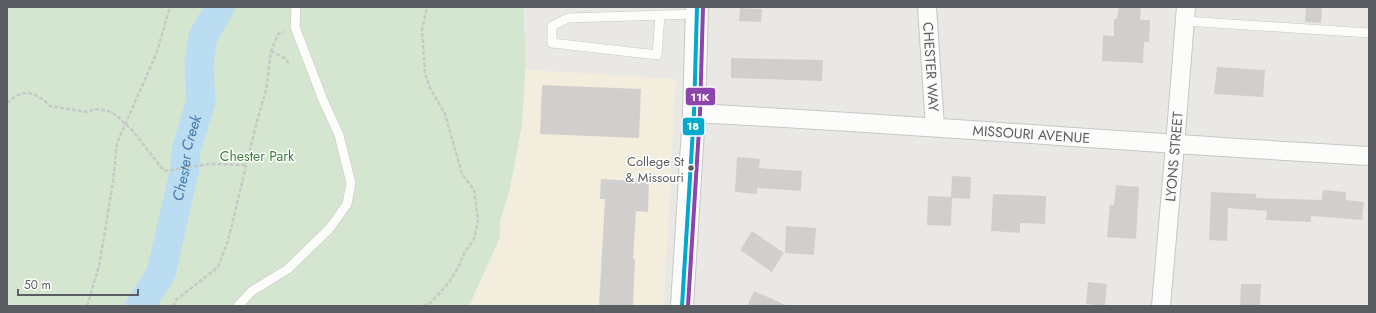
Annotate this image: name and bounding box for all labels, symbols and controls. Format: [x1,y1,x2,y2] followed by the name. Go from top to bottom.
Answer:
[918,21,944,113] street label: CHESTER WAY
[685,87,716,106] line badge: 11K
[691,89,710,105] text: 11K
[1160,110,1188,202] street label: LYONS STREET
[167,112,207,203] water label: Chester Creek
[682,117,705,136] line badge: 18
[687,118,699,134] text: 18
[972,120,1091,148] street label: MISSOURI AVENUE
[220,146,295,166] park label: Chester Park
[625,152,685,187] place label: College St & Missouri
[686,163,696,173] marker: College St & Missouri
[18,271,138,297] scale bar
[24,276,51,294] text: 50 m

